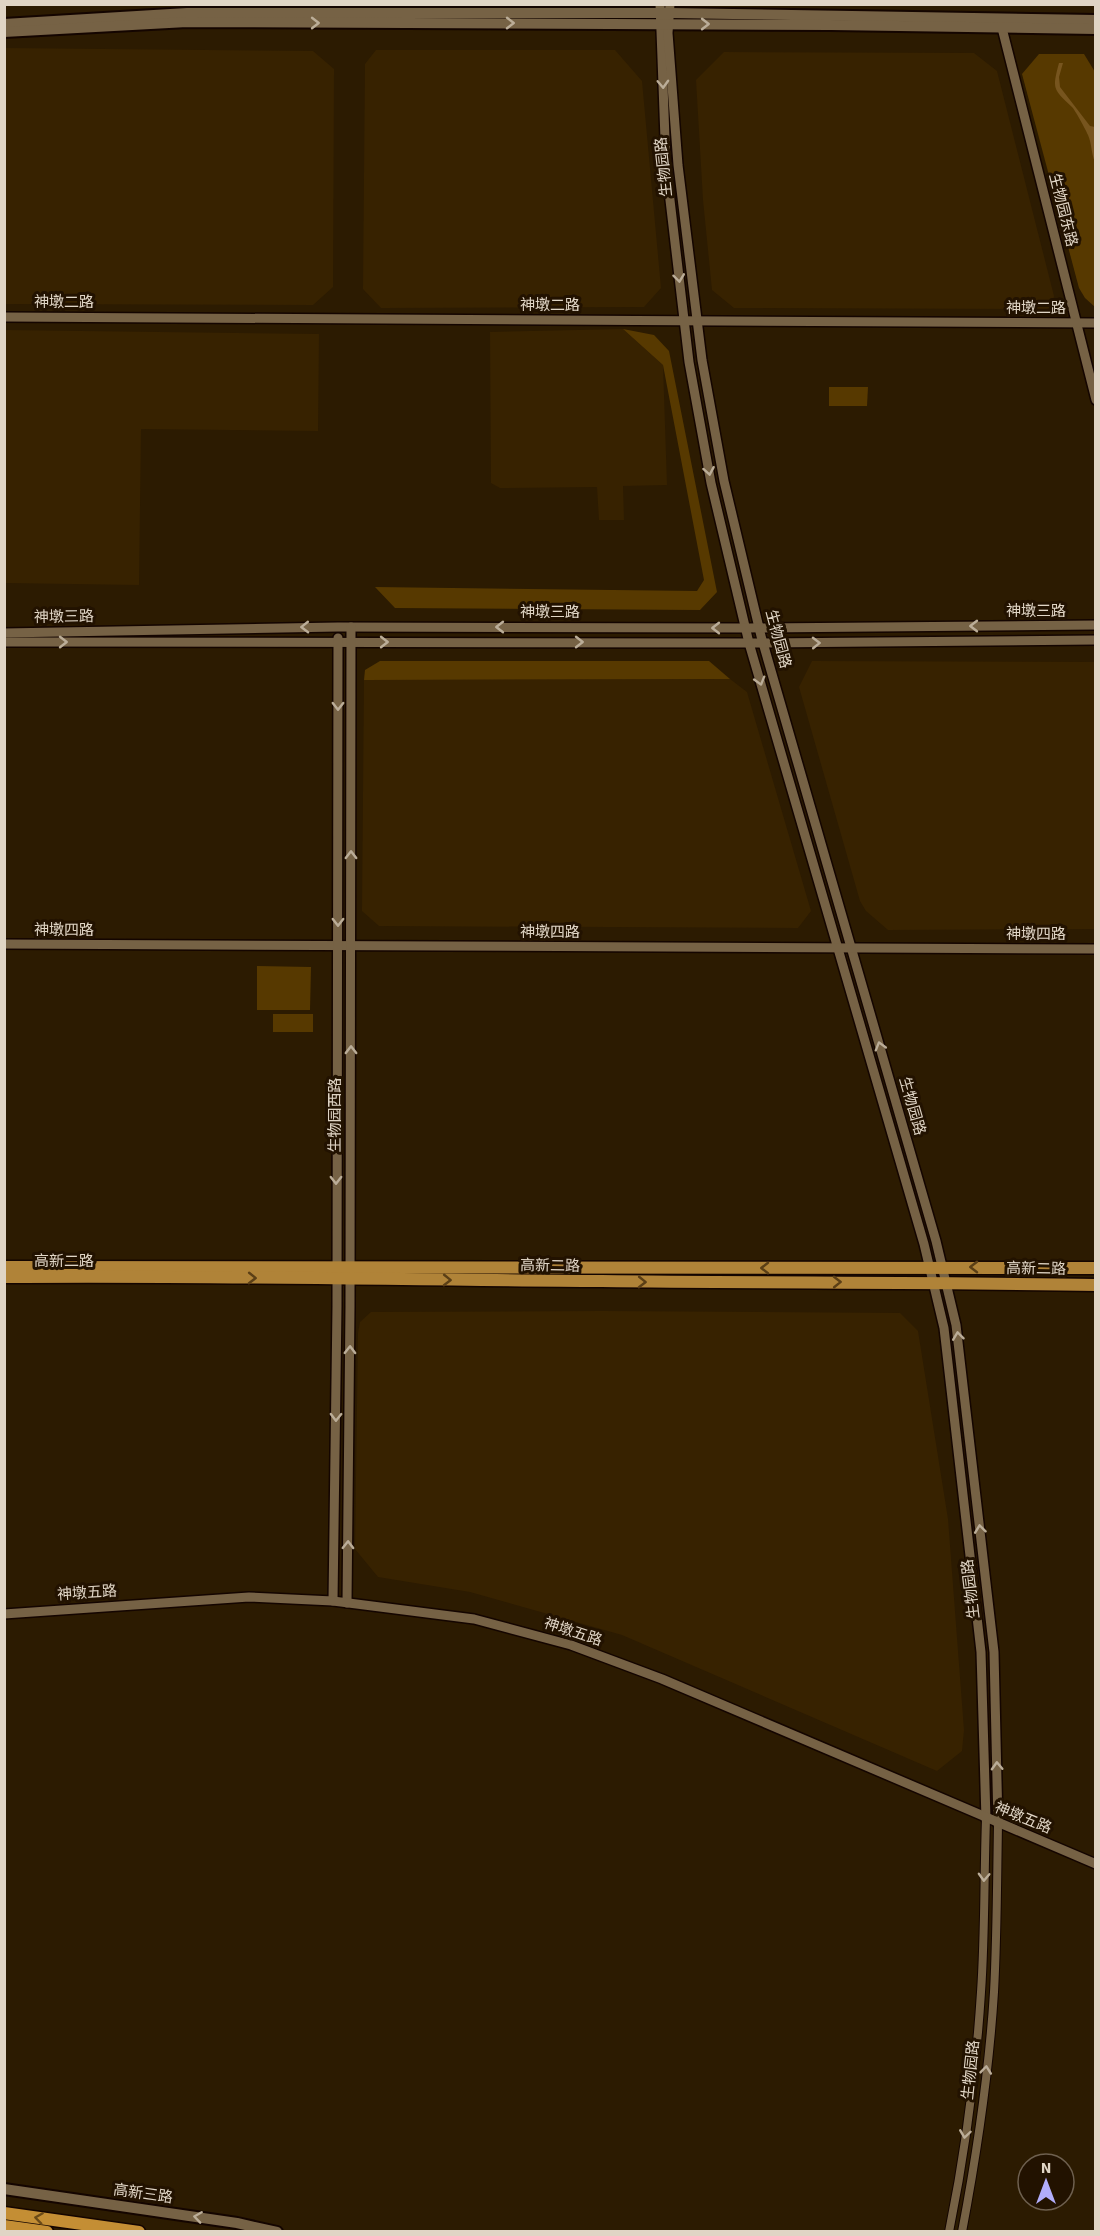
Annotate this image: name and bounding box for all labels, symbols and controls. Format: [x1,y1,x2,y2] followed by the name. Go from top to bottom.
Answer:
[310,17,319,29] one-way arrow
[505,17,514,30] one-way arrow
[700,18,709,30] one-way arrow
[656,79,669,88] one-way arrow
[650,136,678,198] street label: 生物园路
[1044,171,1082,249] street label: 生物园东路
[672,274,685,283] one-way arrow
[34,292,94,313] street label: 神墩二路
[520,295,580,316] street label: 神墩二路
[1006,298,1066,319] street label: 神墩二路
[702,465,715,475] one-way arrow
[1006,601,1066,622] street label: 神墩三路
[520,602,580,623] street label: 神墩三路
[34,606,94,628] street label: 神墩三路
[760,607,796,671] street label: 生物园路
[970,620,979,632] one-way arrow
[301,621,310,633] one-way arrow
[496,621,505,633] one-way arrow
[712,622,721,634] one-way arrow
[58,636,67,648] one-way arrow
[379,636,388,648] one-way arrow
[574,636,583,648] one-way arrow
[811,637,820,649] one-way arrow
[753,675,765,685] one-way arrow
[332,702,344,711] one-way arrow
[345,850,357,859] one-way arrow
[332,918,344,927] one-way arrow
[34,920,94,941] street label: 神墩四路
[520,922,580,943] street label: 神墩四路
[1006,924,1066,945] street label: 神墩四路
[874,1041,887,1051] one-way arrow
[345,1045,357,1054] one-way arrow
[894,1074,930,1138] street label: 生物园路
[325,1077,346,1153] street label: 生物园西路
[330,1176,342,1185] one-way arrow
[34,1251,94,1272] street label: 高新二路
[520,1255,580,1277] street label: 高新二路
[1006,1258,1066,1280] street label: 高新二路
[970,1261,979,1273] one-way arrow
[761,1262,770,1274] one-way arrow
[247,1271,256,1284] one-way arrow
[442,1274,451,1286] one-way arrow
[637,1276,646,1288] one-way arrow
[832,1276,841,1289] one-way arrow
[952,1331,964,1340] one-way arrow
[344,1345,356,1354] one-way arrow
[330,1413,342,1422] one-way arrow
[974,1525,986,1534] one-way arrow
[342,1540,354,1549] one-way arrow
[957,1558,985,1620] street label: 生物园路
[56,1580,118,1606] street label: 神墩五路
[541,1613,605,1651] street label: 神墩五路
[991,1761,1003,1770] one-way arrow
[991,1797,1055,1839] street label: 神墩五路
[978,1873,991,1882] one-way arrow
[957,2039,985,2101] street label: 生物园路
[979,2065,992,2074] one-way arrow
[960,2130,972,2139] one-way arrow
[1016,2152,1076,2212] north arrow
[1041,2157,1051,2179] text: N
[112,2179,174,2209] street label: 高新三路
[35,2212,44,2224] one-way arrow
[194,2212,203,2224] one-way arrow

